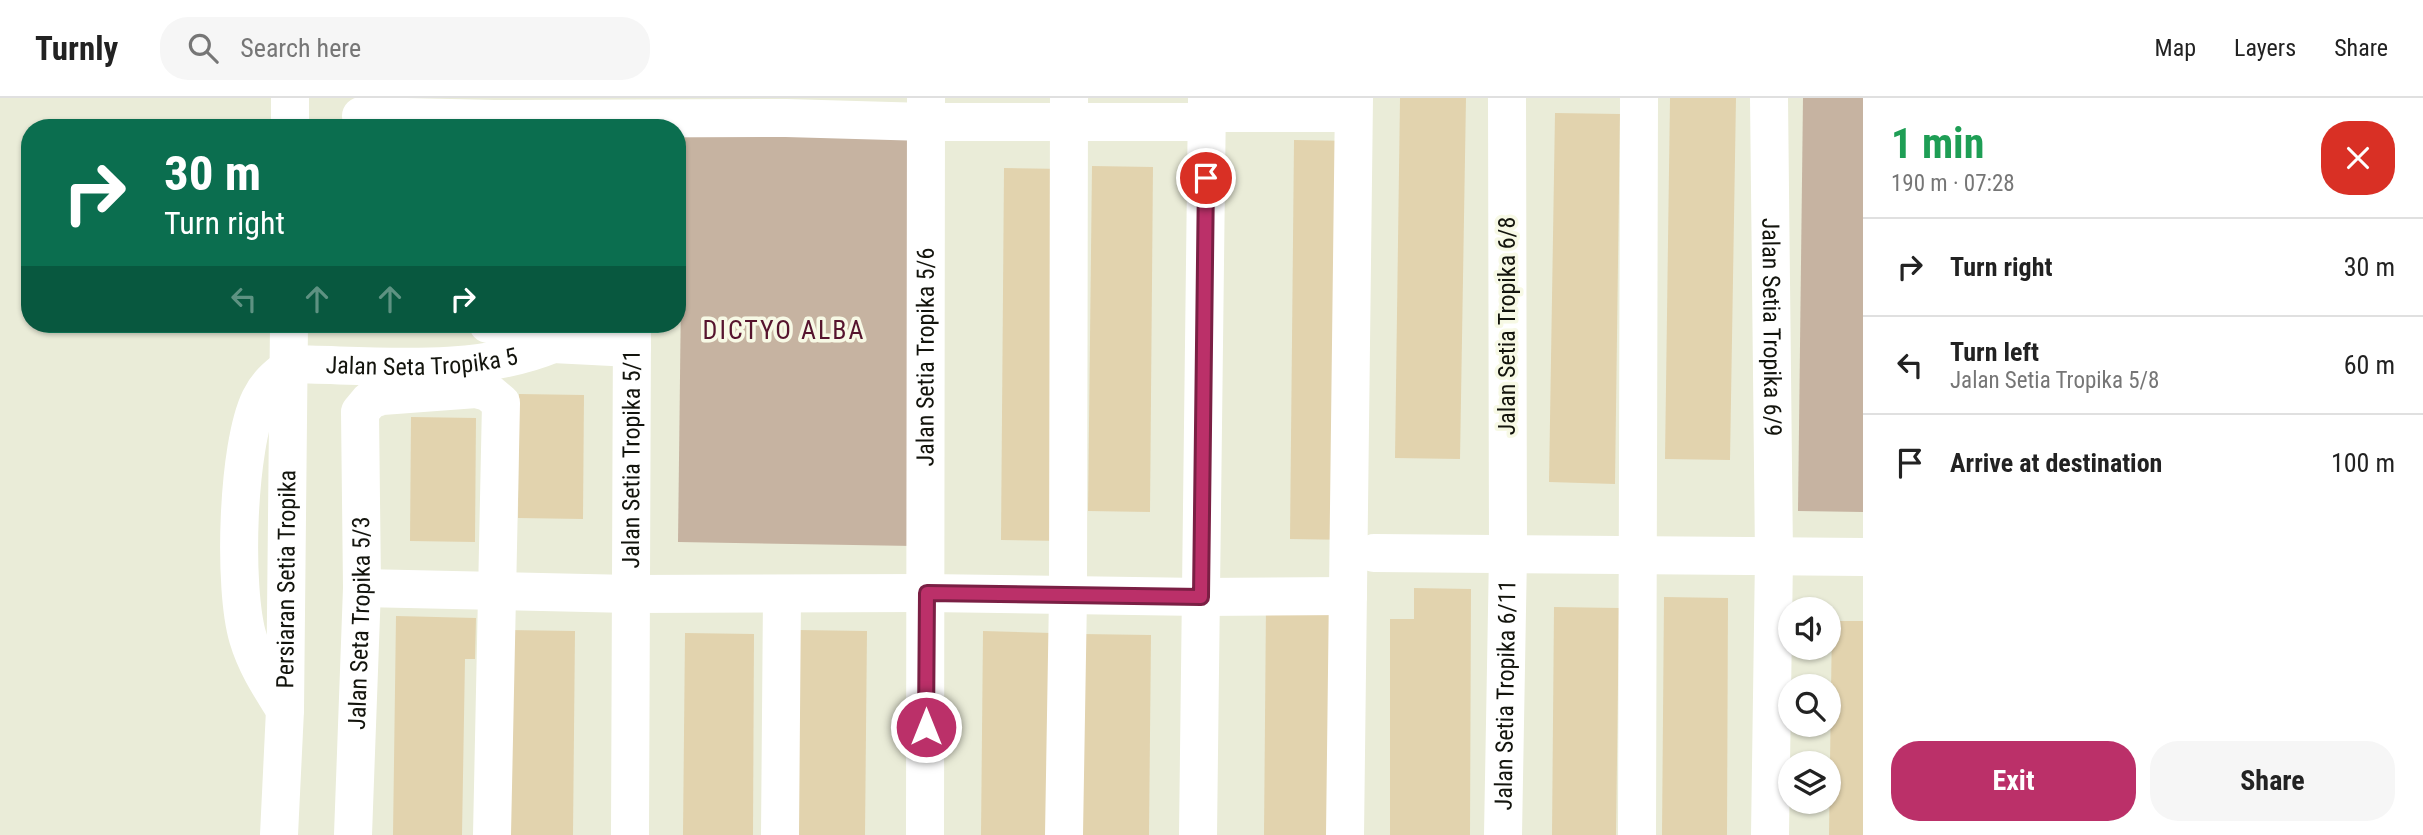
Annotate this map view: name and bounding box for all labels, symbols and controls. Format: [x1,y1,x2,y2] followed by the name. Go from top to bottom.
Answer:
[160,17,650,80] search box
[35,29,118,68] text: Turnly
[184,29,222,67] icon: search
[240,33,361,63] text: Search here
[2155,34,2196,62] text: Map
[2234,34,2296,62] text: Layers
[2334,34,2388,62] text: Share
[1891,119,1984,168] text: 1 min
[2321,121,2395,195] button: close
[164,145,261,202] text: 30 m
[49,147,140,238] icon: right
[1176,148,1236,208] pin
[1187,159,1225,197] icon: arrive
[1891,170,2015,197] text: 190 m · 07:28
[164,204,285,242] text: Turn right
[1493,217,1521,435] street label: Jalan Setia Tropika 6/8
[1756,217,1787,436] street label: Jalan Setia Tropika 6/9
[912,248,940,466] street label: Jalan Setia Tropika 5/6
[1891,248,1929,286] icon: right
[1950,252,2052,282] text: Turn right
[2344,252,2395,282] text: 30 m
[225,280,263,318] icon: left
[298,280,336,318] icon: ahead
[371,280,409,318] icon: ahead
[444,280,482,318] icon: right
[703,315,865,345] district label: DICTYO ALBA
[1950,337,2039,367] text: Turn left
[325,342,521,381] street label: Jalan Seta Tropika 5
[1891,346,1929,384] icon: left
[617,350,646,568] street label: Jalan Setia Tropika 5/1
[2344,350,2395,380] text: 60 m
[1950,367,2159,394] text: Jalan Setia Tropika 5/8
[1891,444,1929,482] icon: arrive
[1950,448,2162,478] text: Arrive at destination
[2331,448,2395,478] text: 100 m
[271,470,301,689] street label: Persiaran Setia Tropika
[343,516,376,730] street label: Jalan Seta Tropika 5/3
[1489,580,1522,811] street label: Jalan Setia Tropika 6/11
[1778,597,1841,814] map controls
[1778,597,1841,660] button: sound
[1778,674,1841,737] button: search
[889,690,963,764] position arrow
[1891,741,2136,821] button: Exit
[2150,741,2395,821] button: Share
[1778,751,1841,814] button: layers

